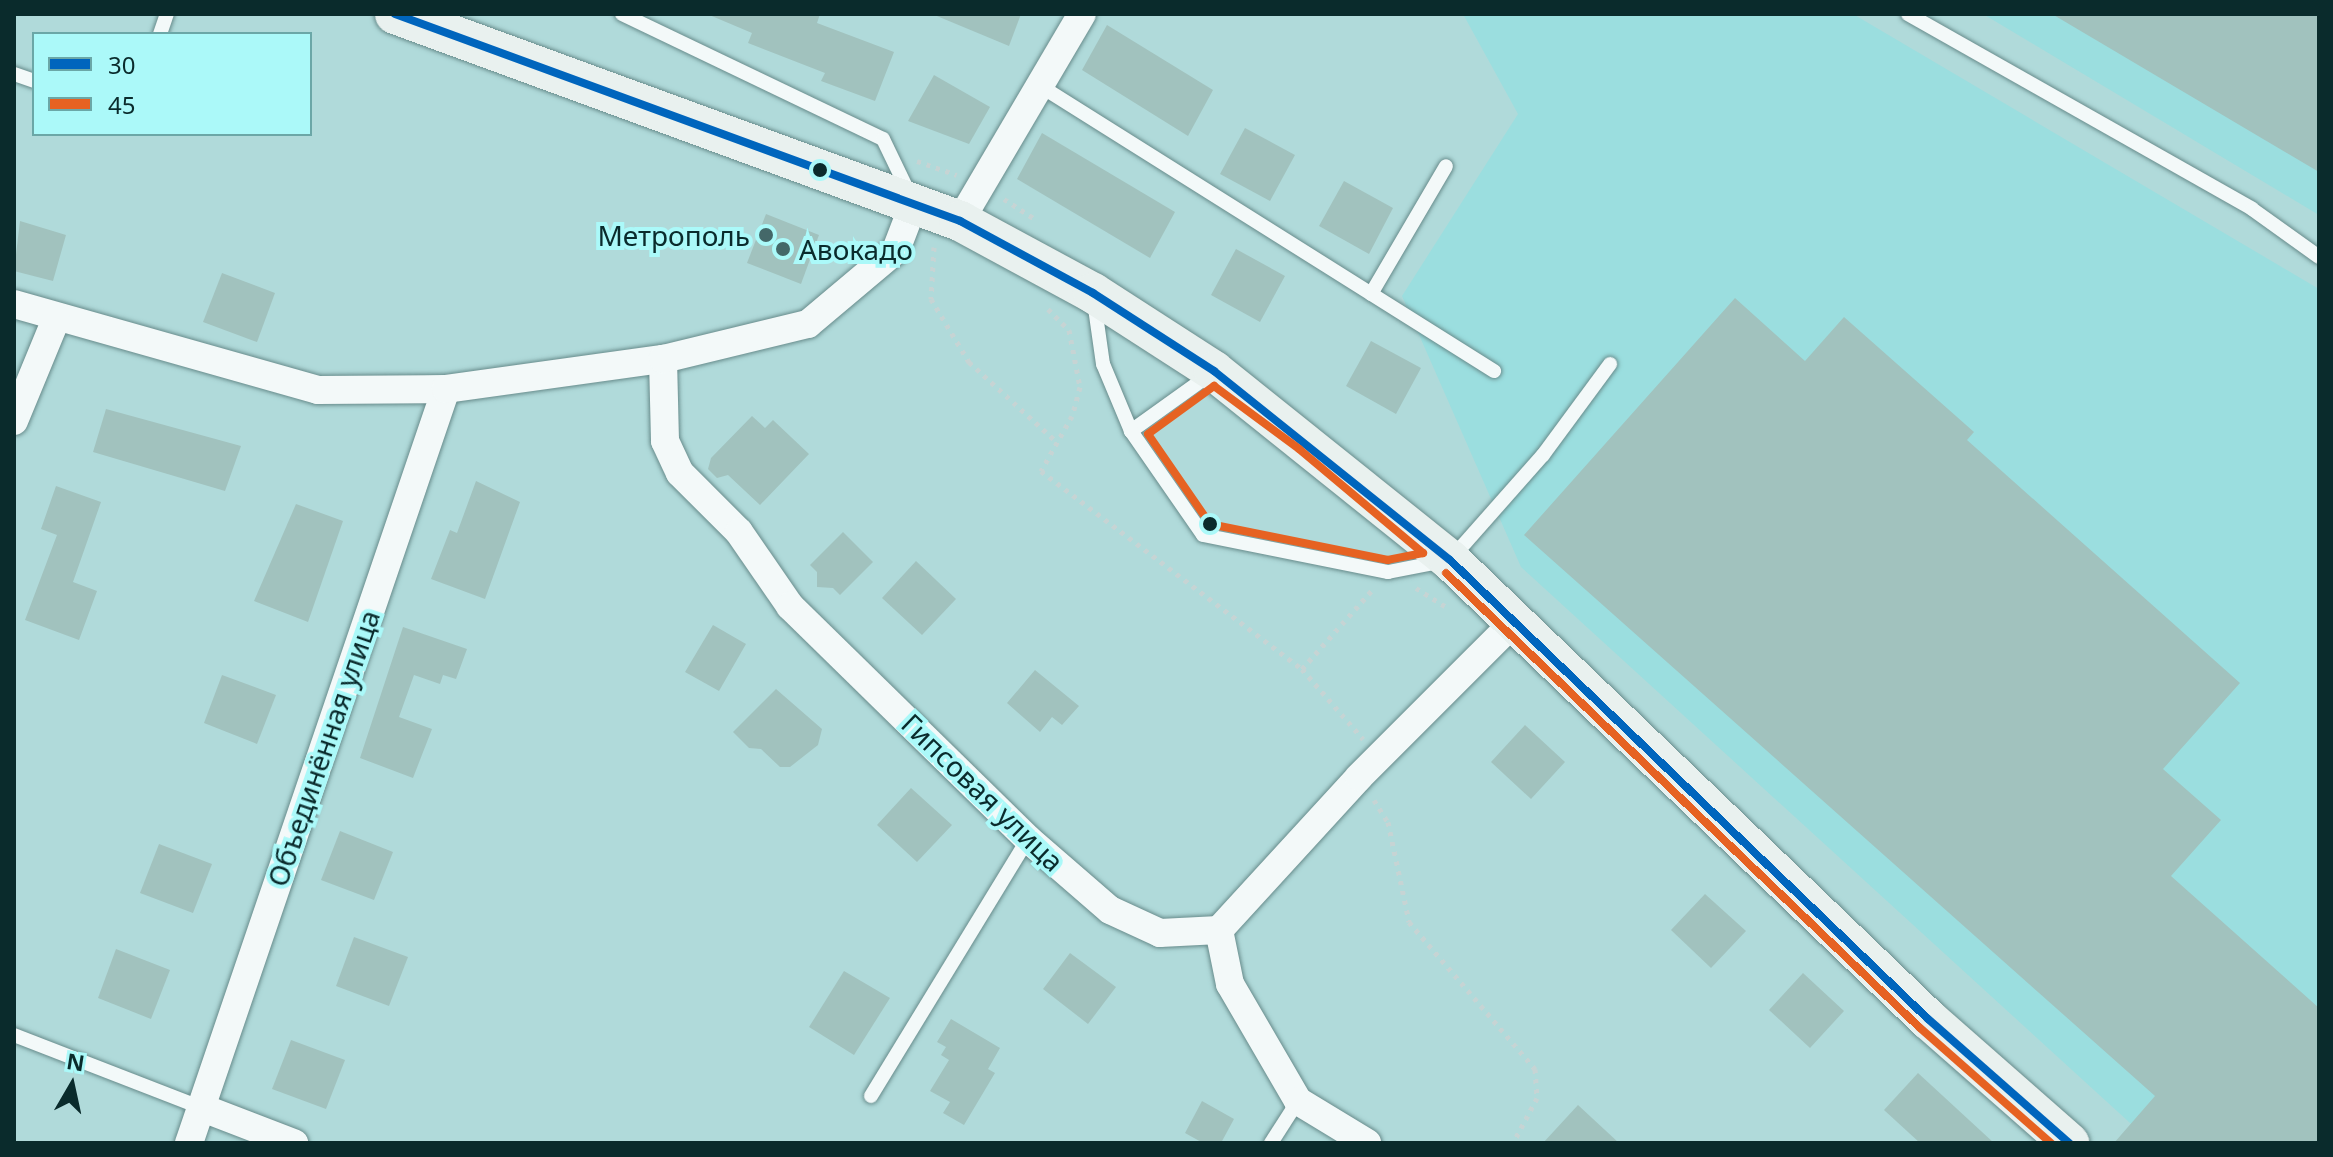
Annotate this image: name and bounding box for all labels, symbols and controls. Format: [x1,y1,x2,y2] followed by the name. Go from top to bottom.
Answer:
[32,32,312,136] legend
[108,48,135,81] text: 30
[108,88,135,121] text: 45
[812,162,828,178] unlabelled marker
[597,218,750,252] place label: Метрополь
[757,226,775,244] marker: Метрополь
[799,232,913,266] place label: Авокадо
[774,240,792,258] marker: Авокадо
[1202,516,1218,532] unlabelled marker
[260,605,386,891] street label: Объединённая улица
[895,706,1071,878] street label: Гипсовая улица
[32,1045,112,1125] north arrow
[65,1045,87,1078] text: N

